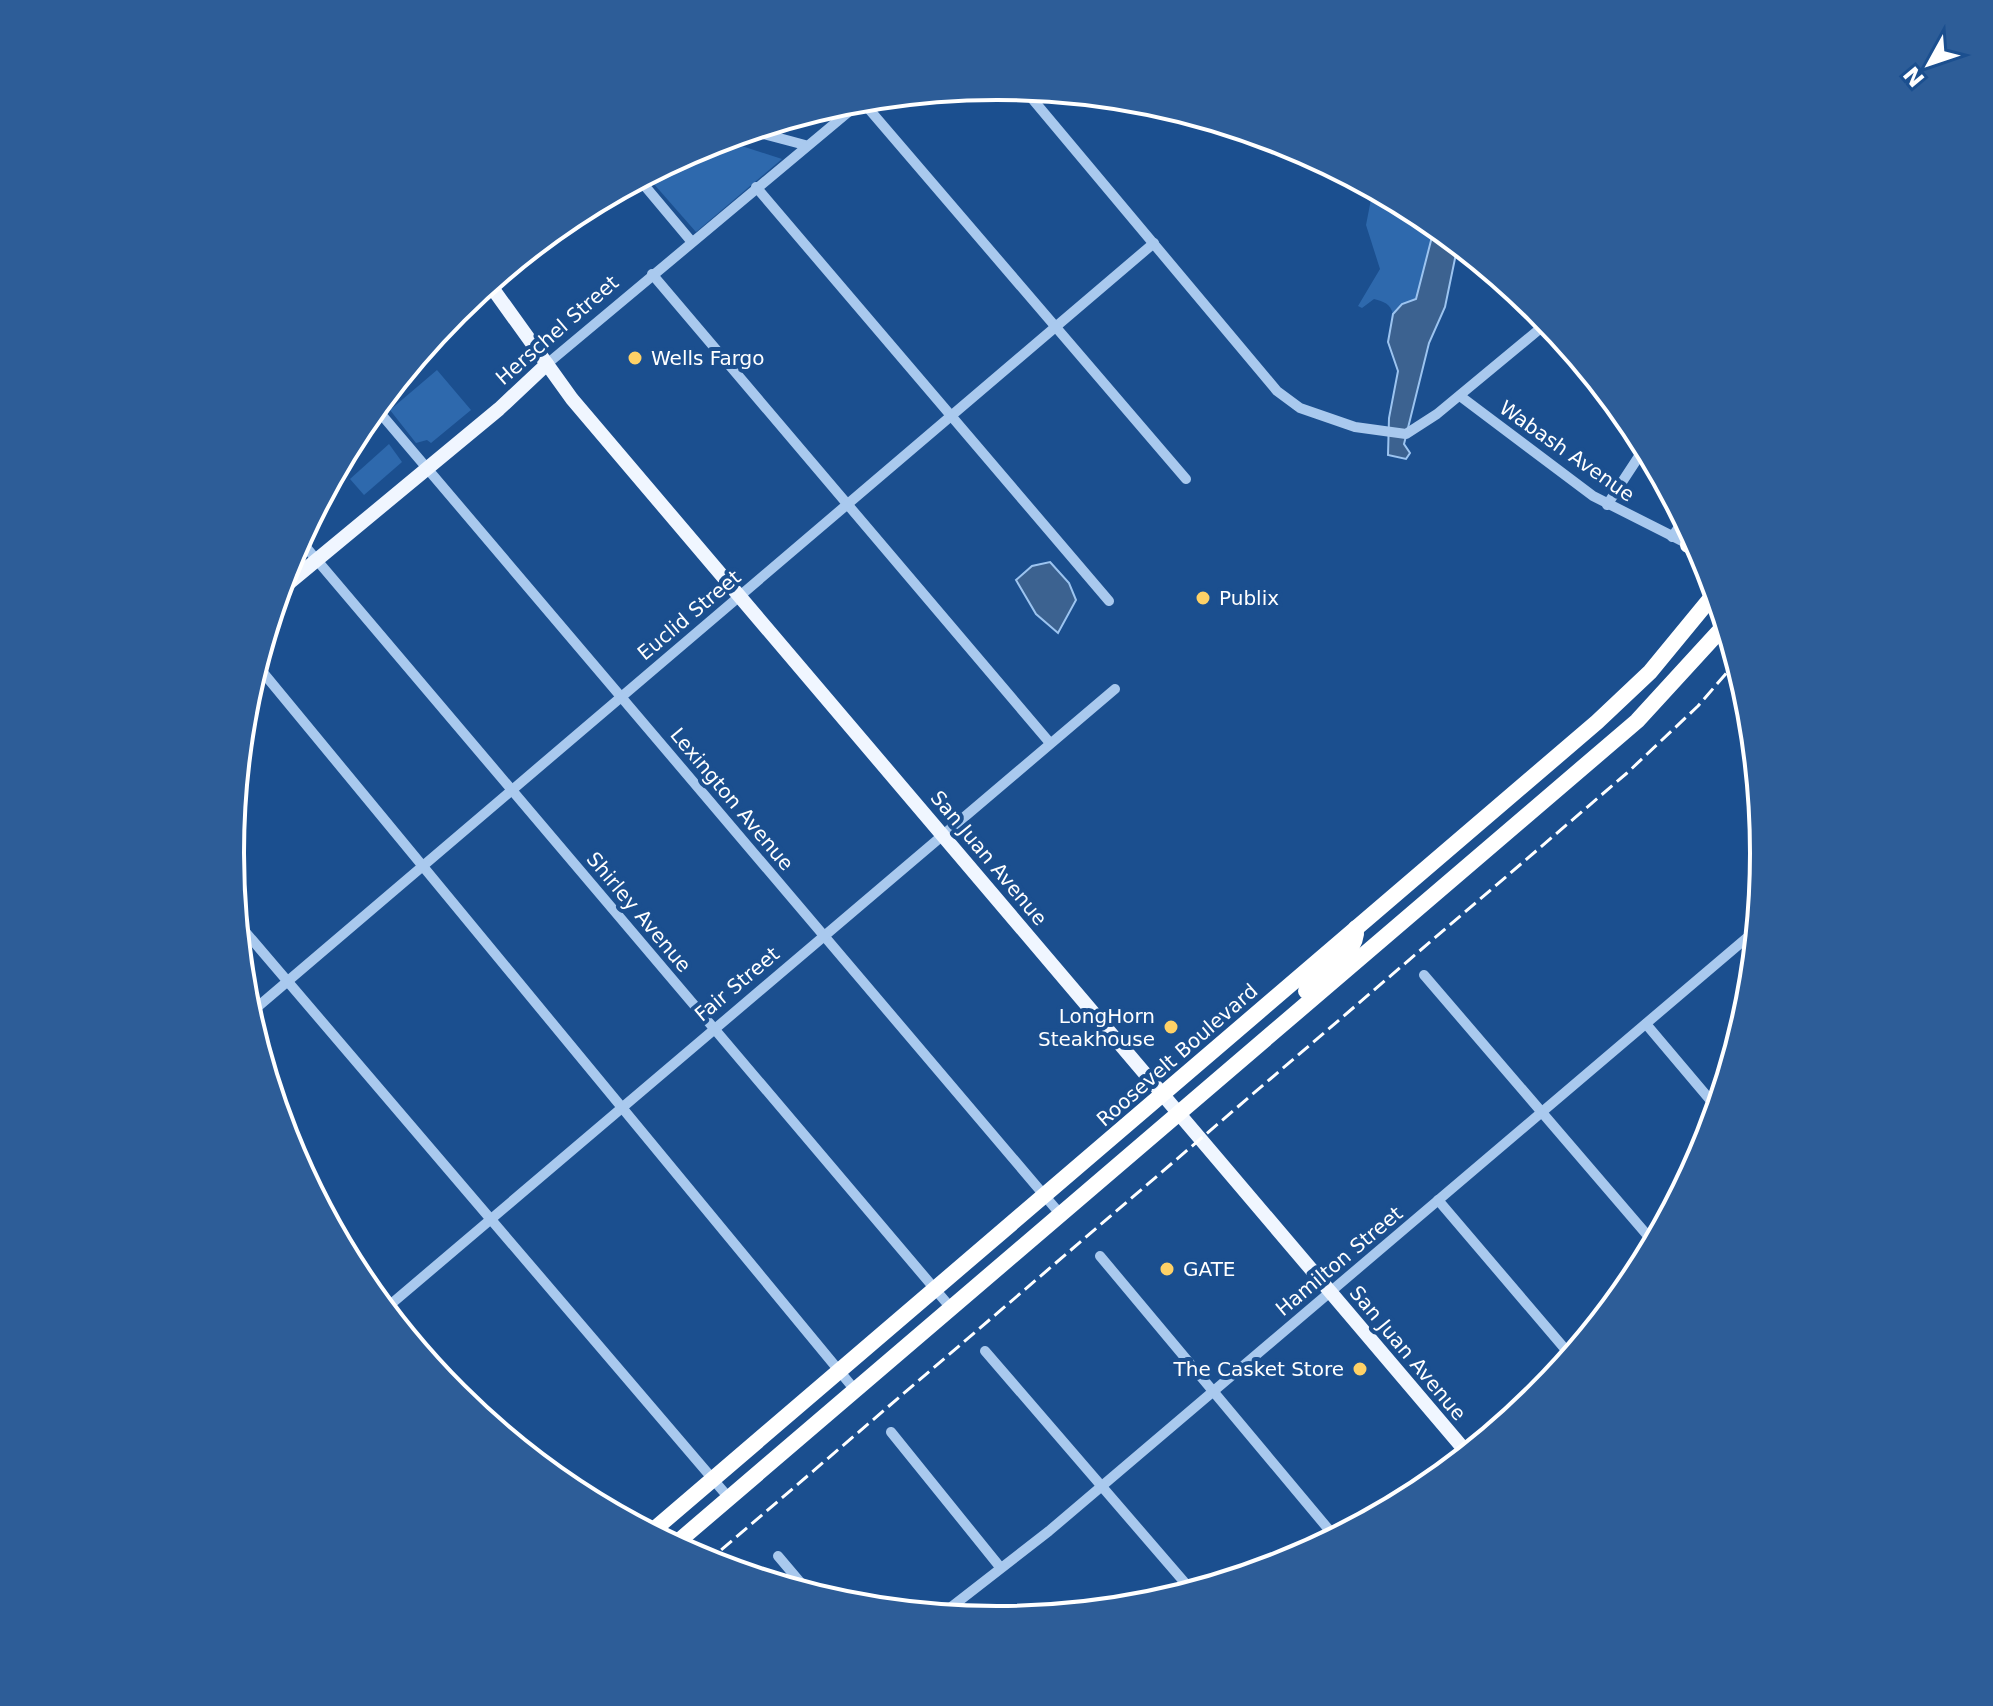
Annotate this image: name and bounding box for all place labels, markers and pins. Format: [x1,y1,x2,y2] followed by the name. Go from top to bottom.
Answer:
[651,346,765,370] place label: Wells Fargo
[626,349,644,367] marker: Wells Fargo
[1219,586,1279,610] place label: Publix
[1194,589,1212,607] marker: Publix
[1038,1004,1155,1051] place label: LongHorn Steakhouse
[1162,1018,1180,1036] marker: LongHorn Steakhouse
[1183,1257,1235,1281] place label: GATE
[1158,1260,1176,1278] marker: GATE
[1173,1357,1344,1381] place label: The Casket Store
[1351,1360,1369,1378] marker: The Casket Store

